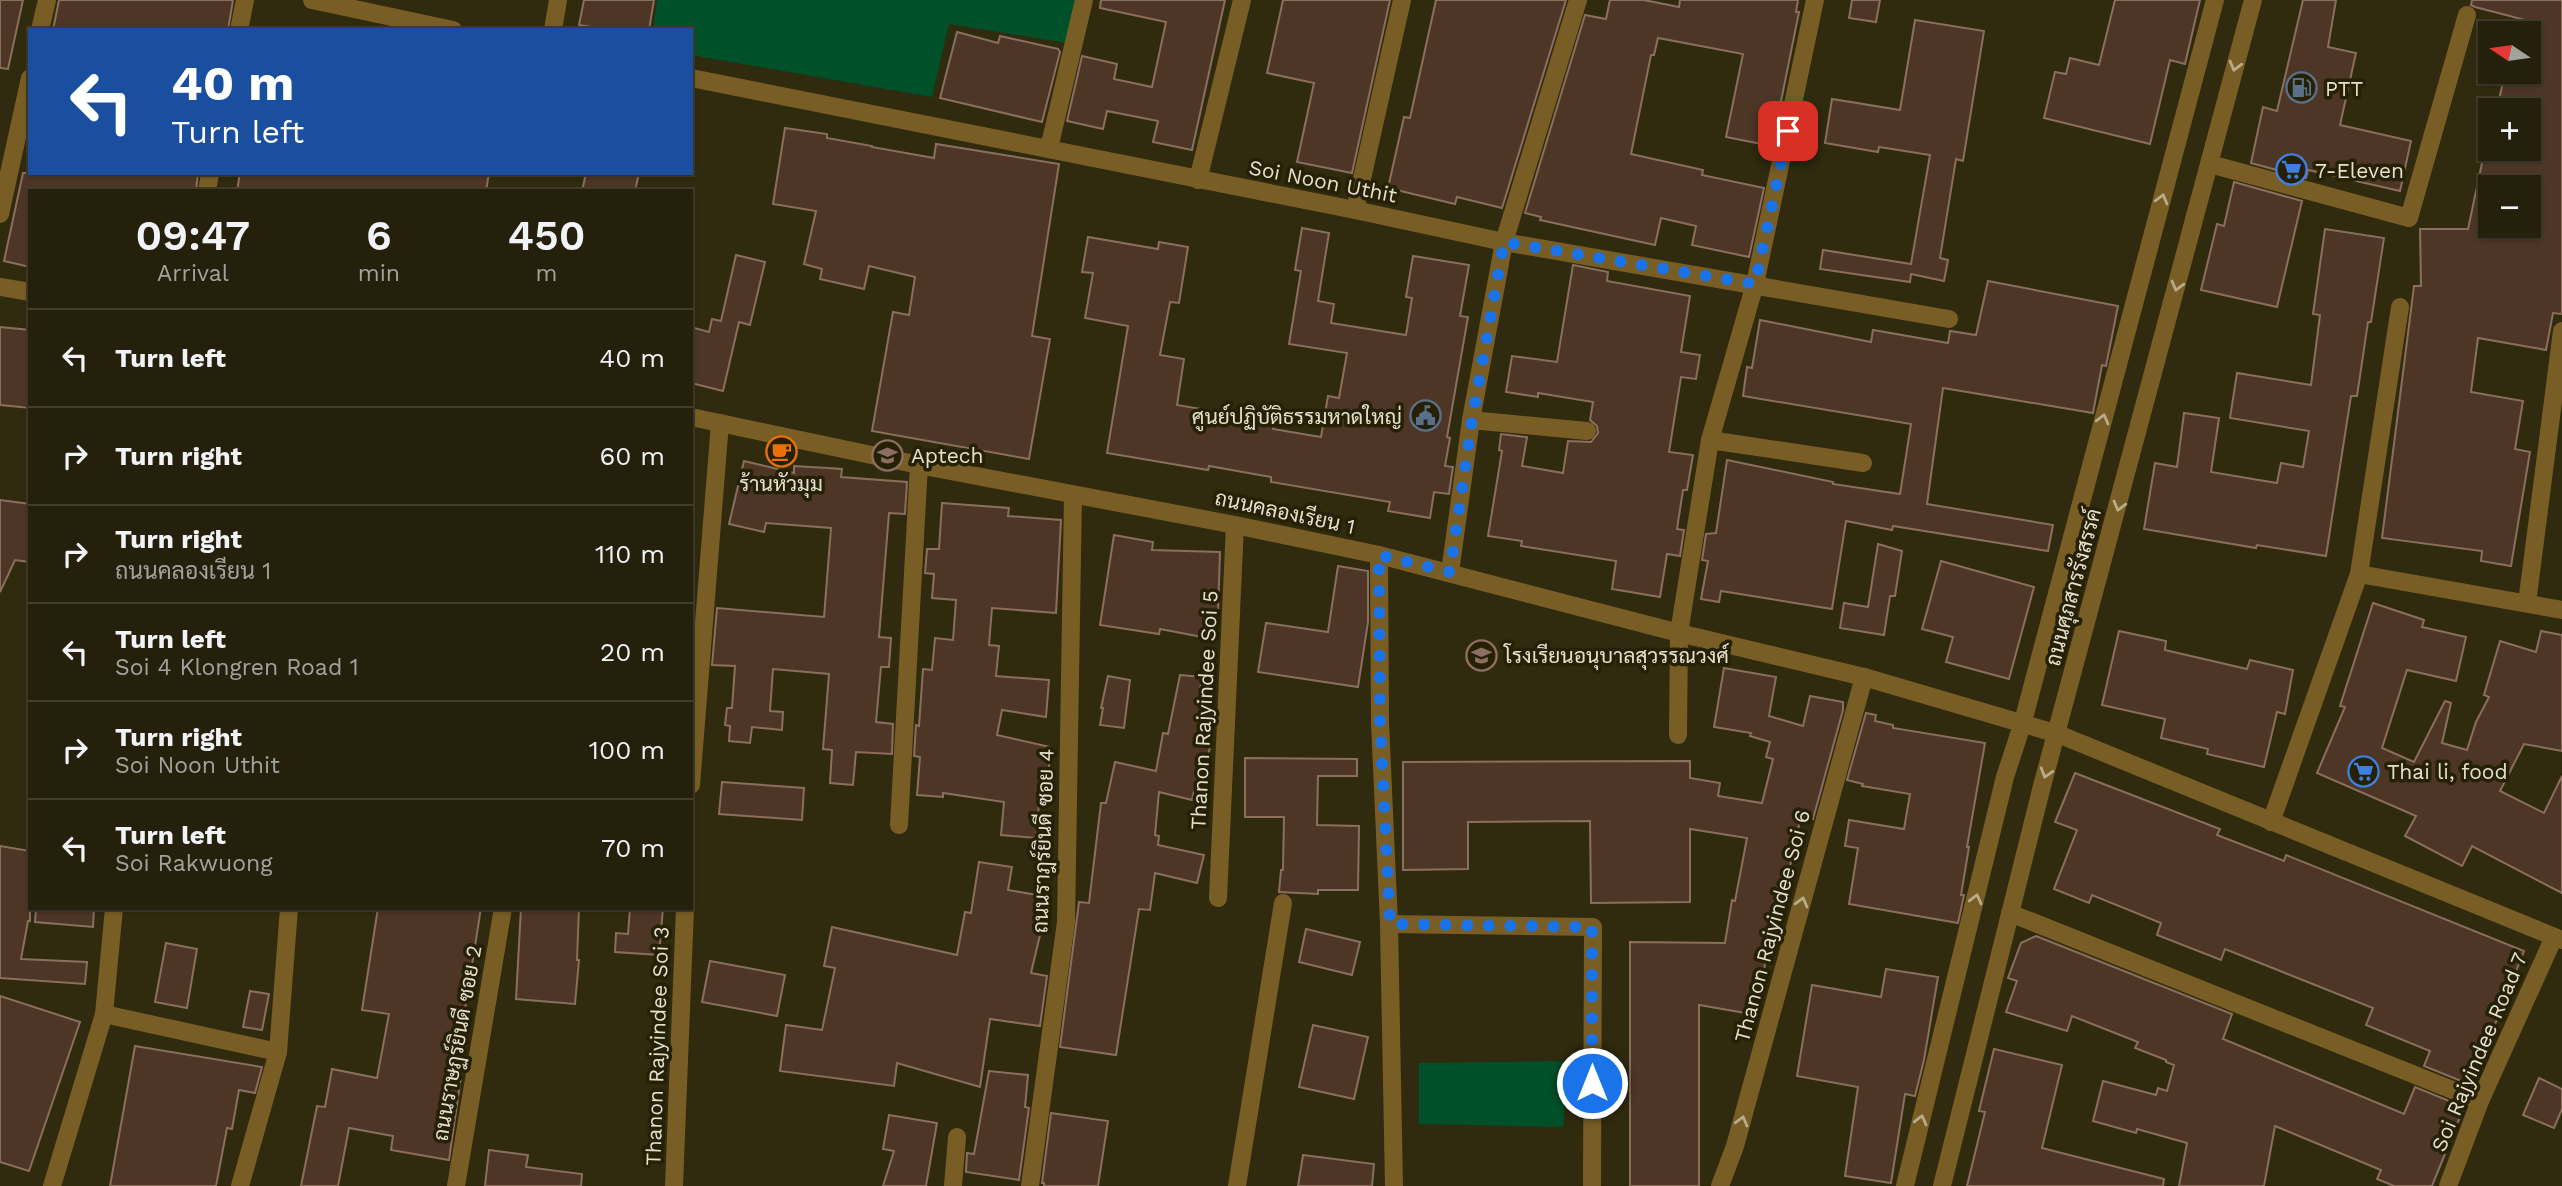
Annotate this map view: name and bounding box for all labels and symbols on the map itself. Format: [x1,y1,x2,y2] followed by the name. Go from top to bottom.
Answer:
[2478,21,2541,84] north arrow
[2229,60,2243,72] one-way arrow
[2285,71,2319,105] fuel station icon: PTT
[2325,76,2363,101] place label: PTT
[1758,101,1818,161] pin
[2275,153,2309,187] supermarket icon: 7-Eleven
[1247,154,1399,208] street label: Soi Noon Uthit
[2315,158,2404,183] place label: 7-Eleven
[2154,193,2168,205] one-way arrow
[2171,280,2185,292] one-way arrow
[1408,399,1442,433] public building icon: ศูนย์ปฏิบัติธรรมหาดใหญ่
[1192,403,1402,432] place label: ศูนย์ปฏิบัติธรรมหาดใหญ่
[2095,413,2109,425] one-way arrow
[764,434,798,468] cafe icon: ร้านหัวมุม
[871,438,905,472] school or university icon: Aptech
[911,443,984,468] place label: Aptech
[739,471,823,498] place label: ร้านหัวมุม
[1213,485,1357,539] street label: ถนนคลองเรียน 1
[2112,500,2127,512] one-way arrow
[2039,505,2108,669] street label: ถนนศุภสารรังสรรค์
[1185,590,1223,830] street label: Thanon Rajyindee Soi 5
[1464,638,1498,672] school or university icon: โรงเรียนอนุบาลสุวรรณวงศ์
[1503,642,1729,670] place label: โรงเรียนอนุบาลสุวรรณวงศ์
[1026,748,1061,934] street label: ถนนราฎร์ยินดี ซอย 4
[2347,754,2381,788] supermarket icon: Thai li, food
[2387,759,2508,784] place label: Thai li, food
[2040,766,2055,778] one-way arrow
[1729,807,1815,1045] street label: Thanon Rajyindee Soi 6
[1967,893,1982,905] one-way arrow
[1794,896,1808,908] one-way arrow
[640,926,674,1166] street label: Thanon Rajyindee Soi 3
[426,943,488,1143] street label: ถนนราษฏร์ยินดี ซอย 2
[2426,949,2532,1155] street label: Soi Rajyindee Road 7
[1555,1046,1629,1120] position arrow
[1913,1114,1927,1126] one-way arrow
[1733,1116,1748,1128] one-way arrow

